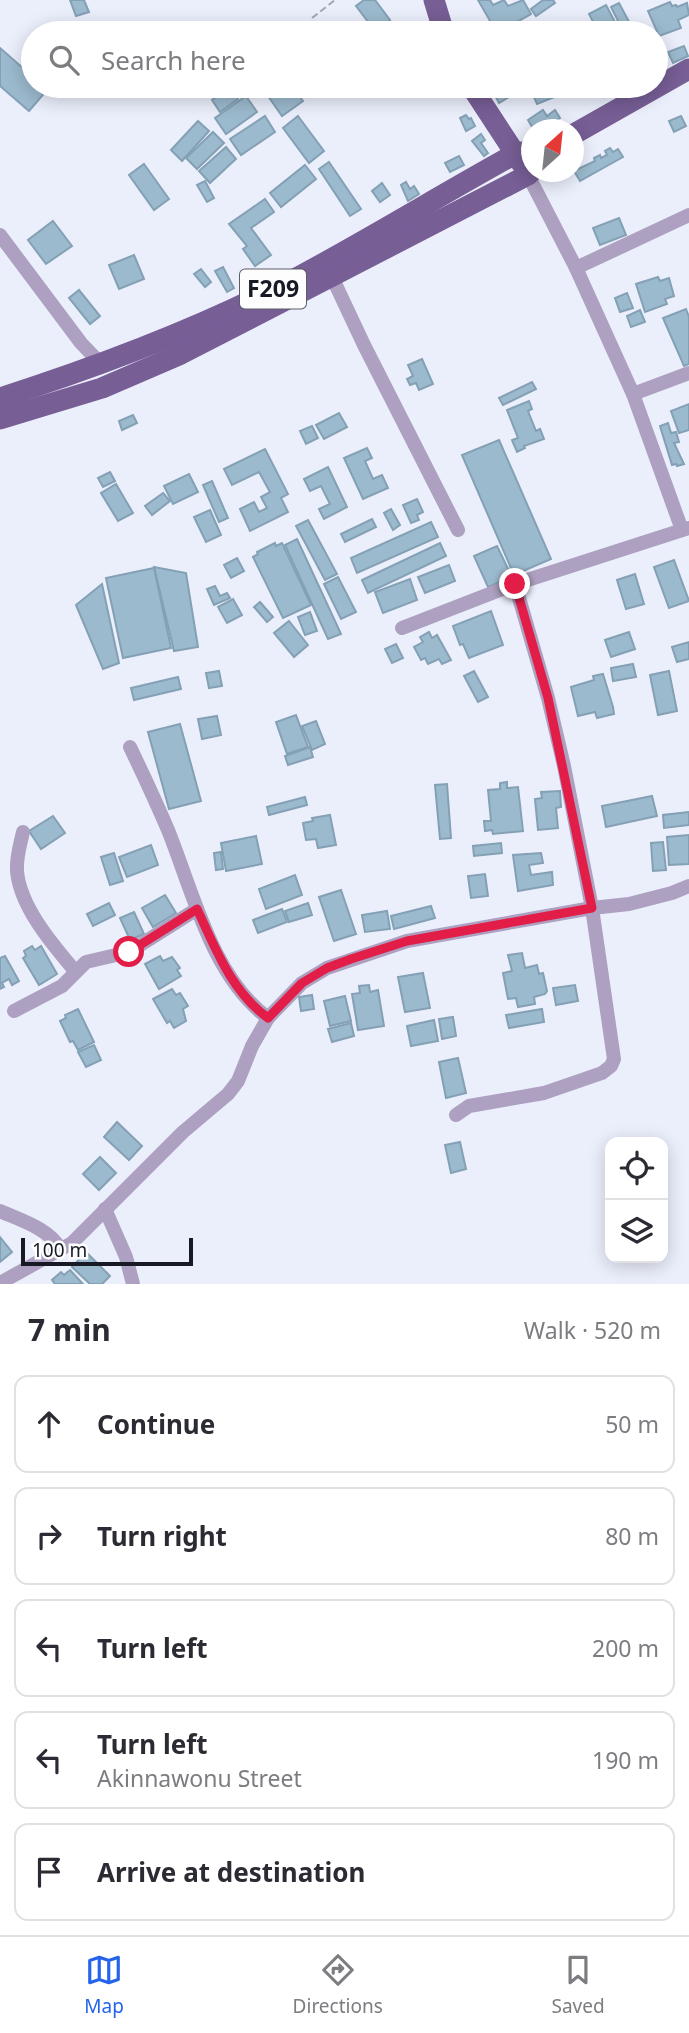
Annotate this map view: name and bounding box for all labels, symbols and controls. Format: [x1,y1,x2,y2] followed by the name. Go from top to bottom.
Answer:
[21,21,668,98] search box
[45,41,83,79] icon: search
[101,42,246,78] text: Search here
[521,119,584,182] north arrow
[240,270,306,308] road number: F209
[499,568,530,599] route end
[113,936,144,967] route start
[605,1137,668,1263] map controls
[605,1137,668,1200] button: locate
[605,1200,668,1263] button: layers
[21,1235,192,1267] scale bar
[32,1237,87,1263] text: 100 m
[28,1309,111,1350] text: 7 min
[524,1314,661,1346] text: Walk · 520 m
[30,1405,68,1443] icon: ahead
[97,1406,215,1442] text: Continue
[605,1408,659,1440] text: 50 m
[30,1517,68,1555] icon: right
[97,1518,227,1554] text: Turn right
[605,1520,659,1552] text: 80 m
[30,1629,68,1667] icon: left
[97,1630,208,1666] text: Turn left
[592,1632,659,1664] text: 200 m
[97,1726,208,1762] text: Turn left
[30,1741,68,1779] icon: left
[592,1744,659,1776] text: 190 m
[97,1762,302,1794] text: Akinnawonu Street
[30,1853,68,1891] icon: arrive
[97,1854,366,1890] text: Arrive at destination
[84,1951,124,2019] tab: Map
[293,1951,383,2019] tab: Directions
[551,1951,605,2019] tab: Saved

